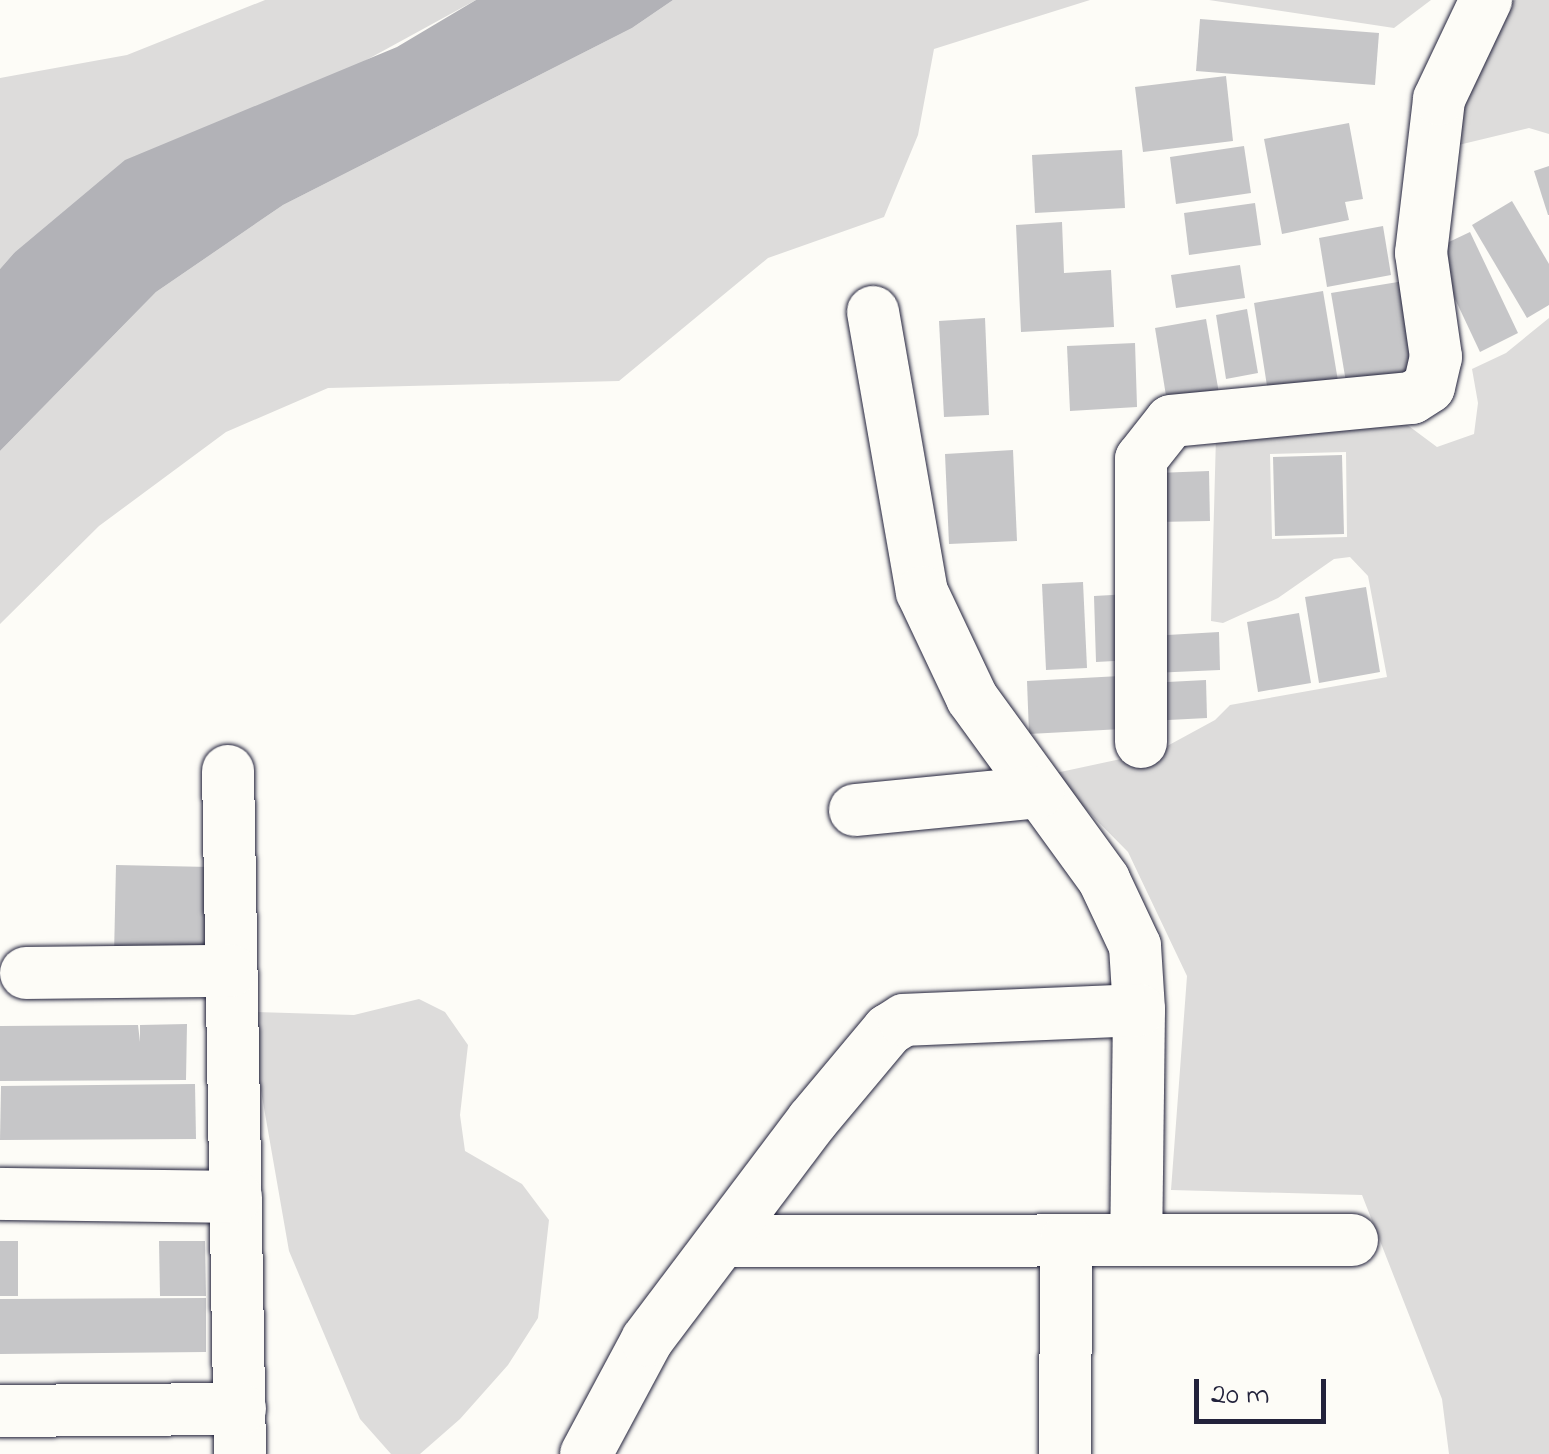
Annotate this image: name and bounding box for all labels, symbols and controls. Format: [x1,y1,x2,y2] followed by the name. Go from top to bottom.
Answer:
[1199,1359,1332,1421] scale bar
[1211,1374,1270,1418] text: 20 m

